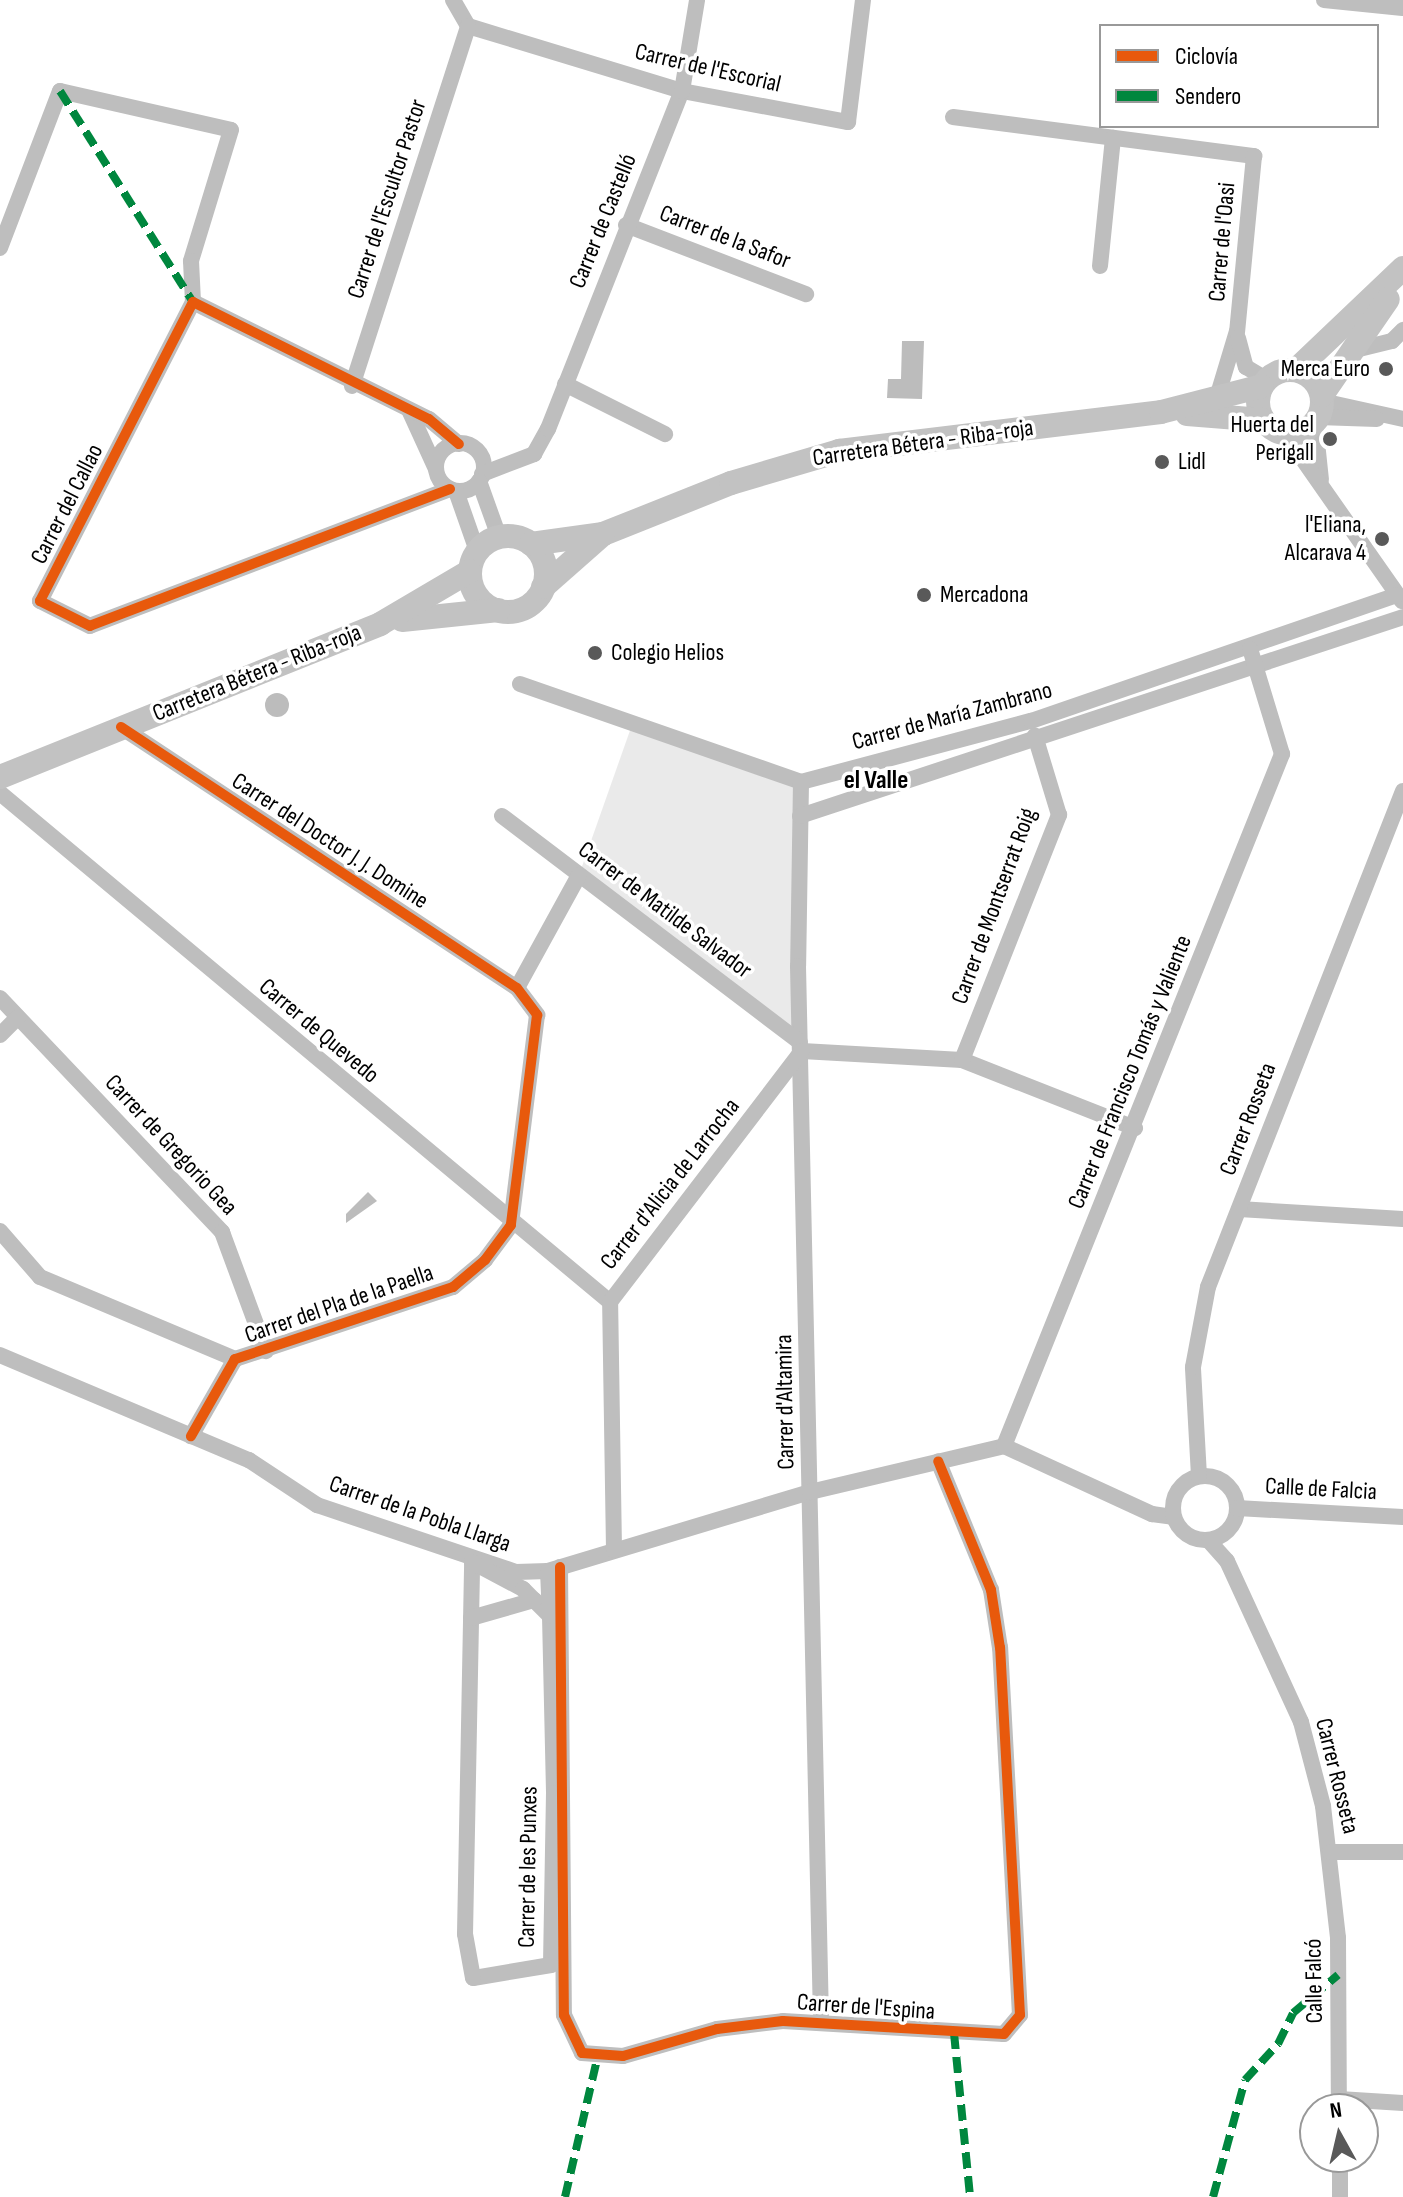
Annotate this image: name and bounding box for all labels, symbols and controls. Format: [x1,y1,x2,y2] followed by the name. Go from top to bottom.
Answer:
[1099,24,1379,128] legend
[632,37,784,99] street label: Carrer de l'Escorial
[1175,42,1238,71] text: Ciclovía
[1175,82,1241,111] text: Sendero
[341,96,433,302] street label: Carrer de l'Escultor Pastor
[563,150,643,292] street label: Carrer de Castelló
[1202,181,1242,303] street label: Carrer de l'Oasi
[655,199,795,275] street label: Carrer de la Safor
[1281,355,1370,383] place label: Merca Euro
[1377,360,1395,378] marker: Merca Euro
[1231,411,1314,467] place label: Huerta del Perigall
[811,413,1035,473] street label: Carretera Bétera - Riba-roja
[1321,430,1339,448] marker: Huerta del Perigall
[24,439,110,569] street label: Carrer del Callao
[1178,448,1206,476] place label: Lidl
[1153,453,1171,471] marker: Lidl
[1285,511,1366,567] place label: l'Eliana, Alcarava 4
[1373,530,1391,548] marker: l'Eliana, Alcarava 4
[940,581,1028,609] place label: Mercadona
[915,586,933,604] marker: Mercadona
[148,618,366,728] street label: Carretera Bétera - Riba-roja
[611,639,724,667] place label: Colegio Helios
[586,644,604,662] marker: Colegio Helios
[849,675,1055,757] street label: Carrer de María Zambrano
[844,765,908,797] district label: el Valle
[226,767,434,915] street label: Carrer del Doctor J. J. Domine
[945,804,1043,1008] street label: Carrer de Montserrat Roig
[573,835,757,985] street label: Carrer de Matilde Salvador
[1062,931,1198,1213] street label: Carrer de Francisco Tomás y Valiente
[253,972,385,1090] street label: Carrer de Quevedo
[1213,1059,1283,1179] street label: Carrer Rosseta
[99,1069,243,1221] street label: Carrer de Gregorio Gea
[594,1093,746,1275] street label: Carrer d'Alicia de Larrocha
[241,1258,437,1350] street label: Carrer del Pla de la Paella
[769,1334,801,1470] street label: Carrer d'Altamira
[325,1469,515,1559] street label: Carrer de la Pobla Llarga
[1264,1472,1378,1506] street label: Calle de Falcia
[1309,1715,1365,1837] street label: Carrer Rosseta
[512,1786,544,1948] street label: Carrer de les Punxes
[1299,1938,1329,2024] street label: Calle Falcó
[796,1988,936,2026] street label: Carrer de l'Espina
[1299,2093,1379,2173] north arrow
[1328,2097,1344,2125] text: N

